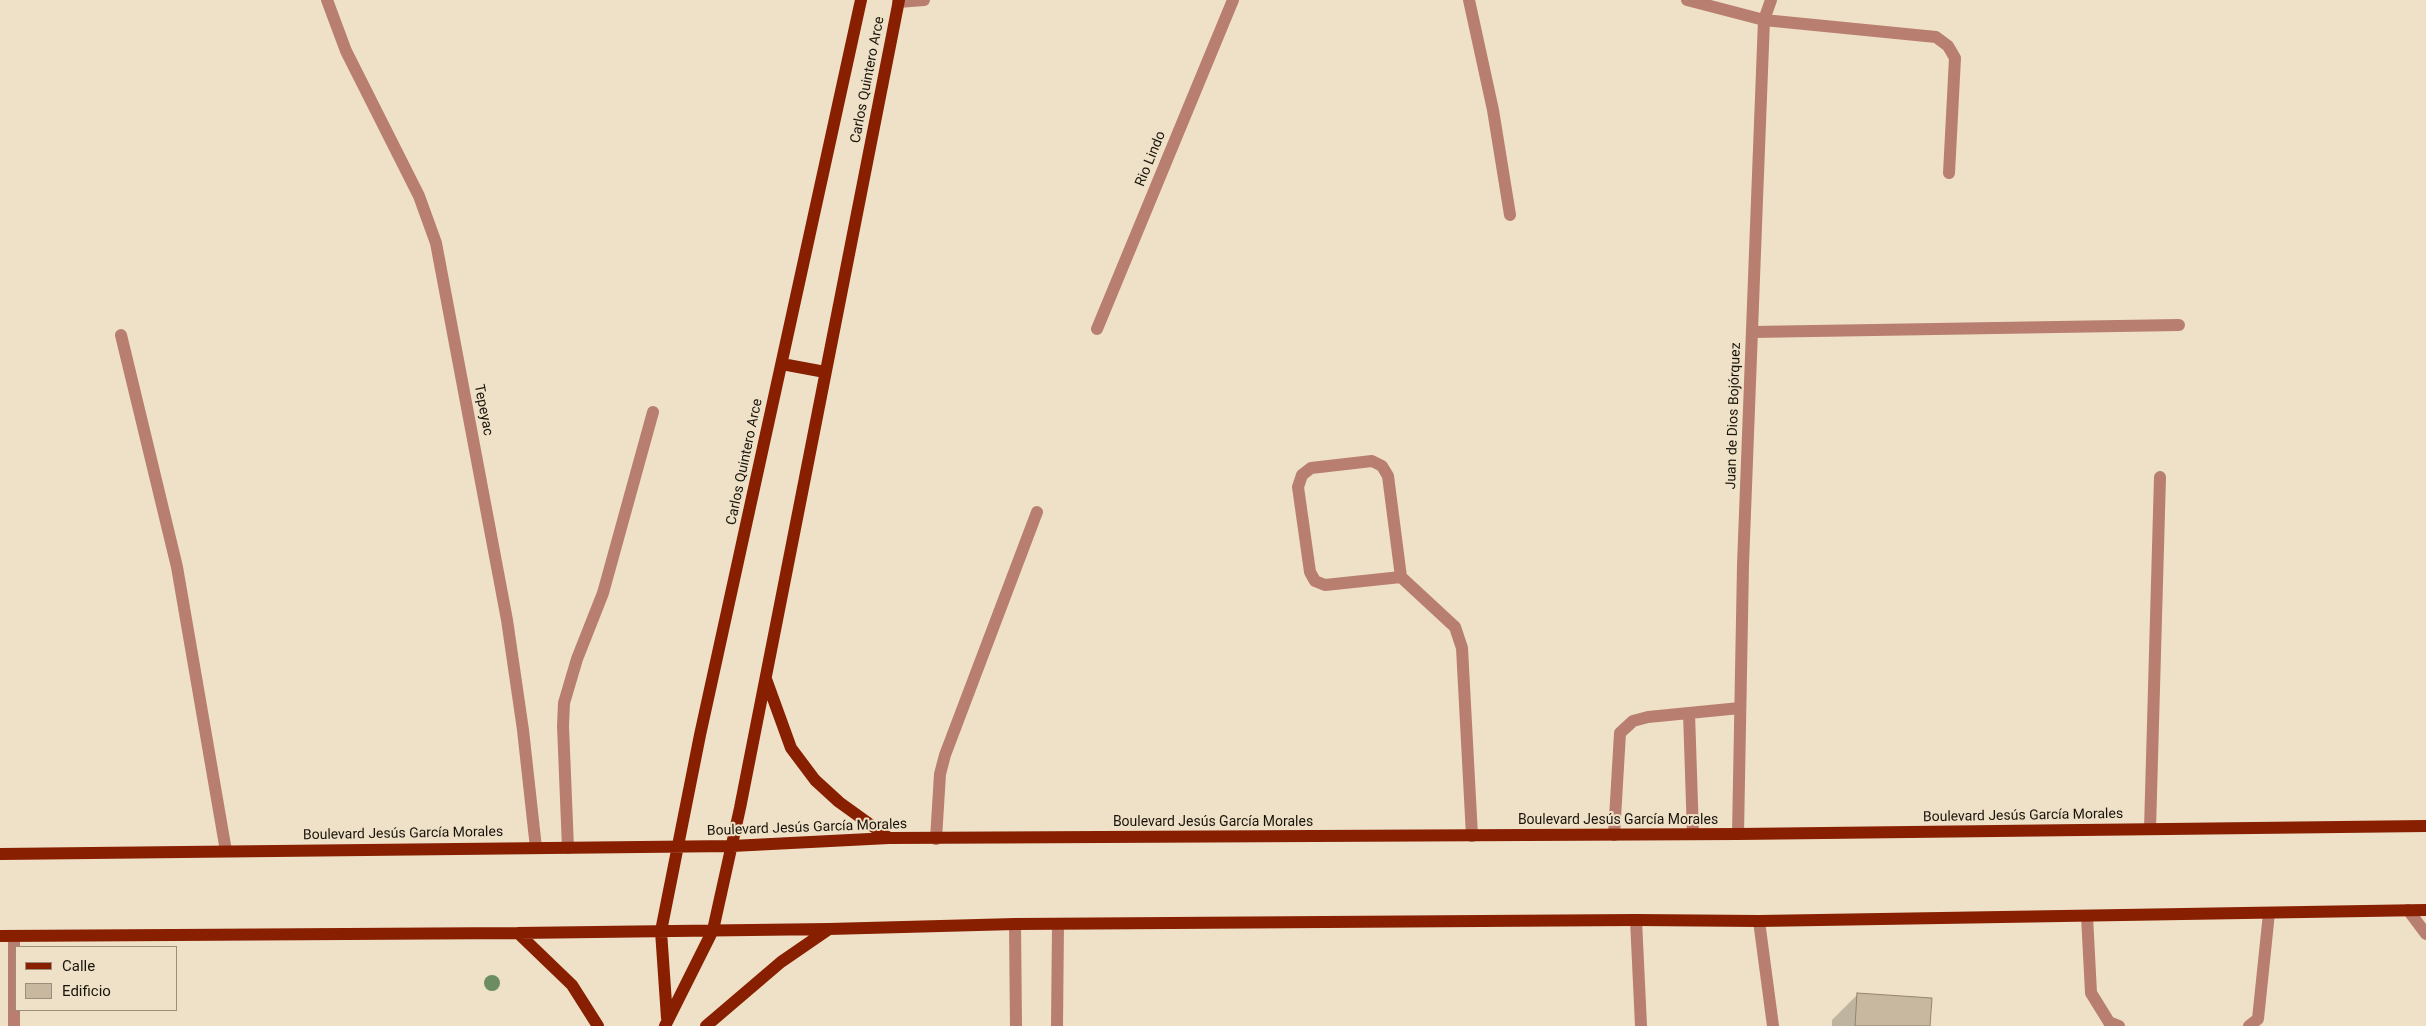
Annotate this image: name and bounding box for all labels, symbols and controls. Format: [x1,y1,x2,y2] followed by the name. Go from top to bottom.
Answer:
[847,15,889,145] street label: Carlos Quintero Arce
[1132,129,1170,189] street label: Rio Lindo
[1723,342,1745,490] street label: Juan de Dios Bojórquez
[470,383,496,437] street label: Tepeyac
[723,397,767,527] street label: Carlos Quintero Arce
[1923,806,2123,826] street label: Boulevard Jesús García Morales
[1518,812,1718,828] street label: Boulevard Jesús García Morales
[1113,814,1313,830] street label: Boulevard Jesús García Morales
[707,816,907,840] street label: Boulevard Jesús García Morales
[303,824,503,844] street label: Boulevard Jesús García Morales
[15,946,178,1011] legend
[62,957,95,975] text: Calle
[62,982,111,1000] text: Edificio

